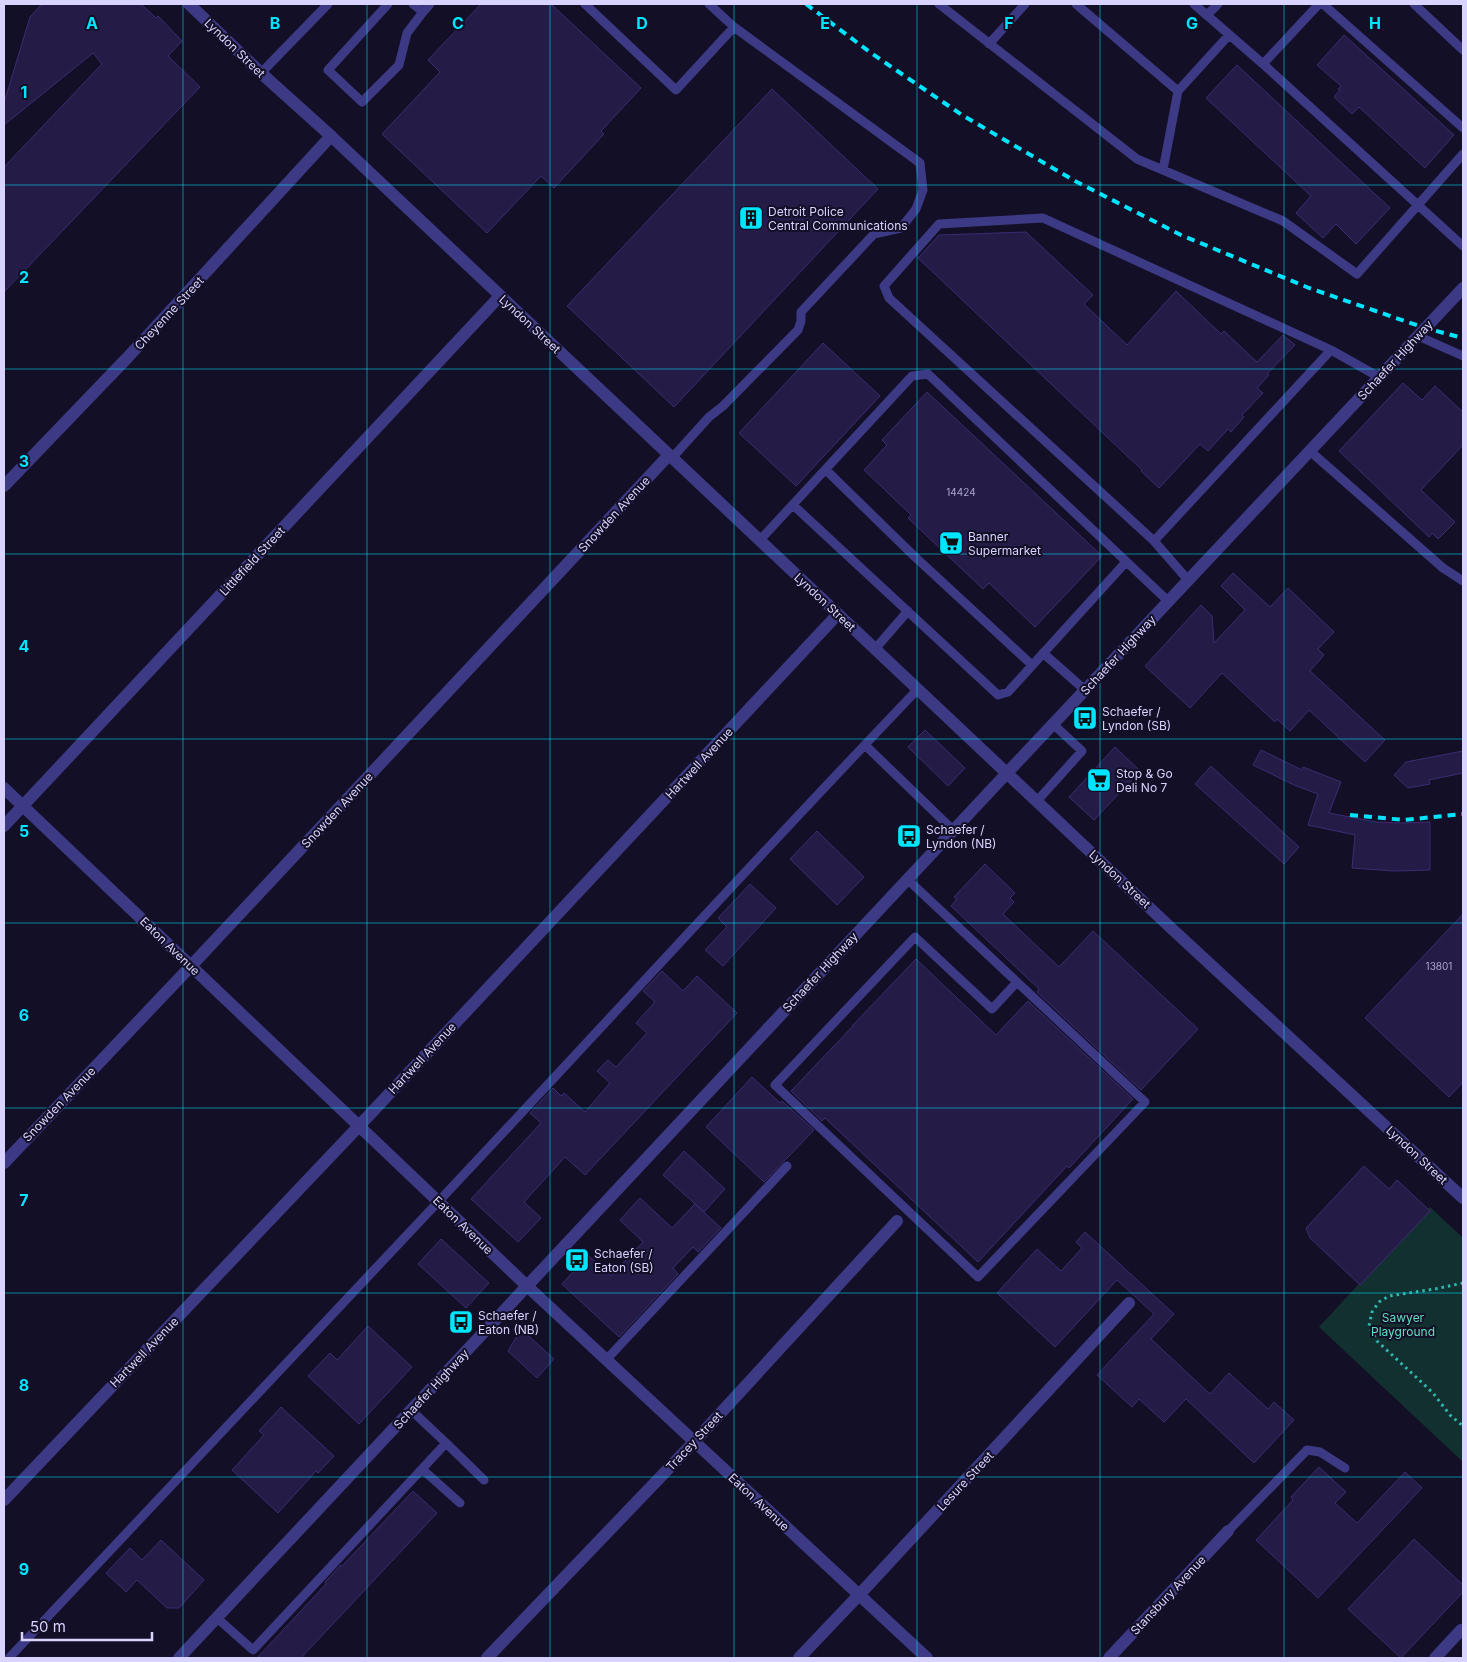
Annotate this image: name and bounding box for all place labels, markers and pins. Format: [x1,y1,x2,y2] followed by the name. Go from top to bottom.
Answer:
[768,204,908,233] place label: Detroit Police Central Communications
[738,205,764,231] building icon: Detroit Police Central Communications
[968,529,1041,558] place label: Banner Supermarket
[938,530,964,556] supermarket icon: Banner Supermarket
[1102,704,1171,733] place label: Schaefer / Lyndon (SB)
[1072,705,1098,731] bus stop icon: Schaefer / Lyndon (SB)
[1116,766,1173,795] place label: Stop & Go Deli No 7
[1086,767,1112,793] supermarket icon: Stop & Go Deli No 7
[926,822,996,851] place label: Schaefer / Lyndon (NB)
[896,823,922,849] bus stop icon: Schaefer / Lyndon (NB)
[594,1246,654,1275] place label: Schaefer / Eaton (SB)
[564,1247,590,1273] bus stop icon: Schaefer / Eaton (SB)
[478,1308,539,1337] place label: Schaefer / Eaton (NB)
[448,1309,474,1335] bus stop icon: Schaefer / Eaton (NB)

